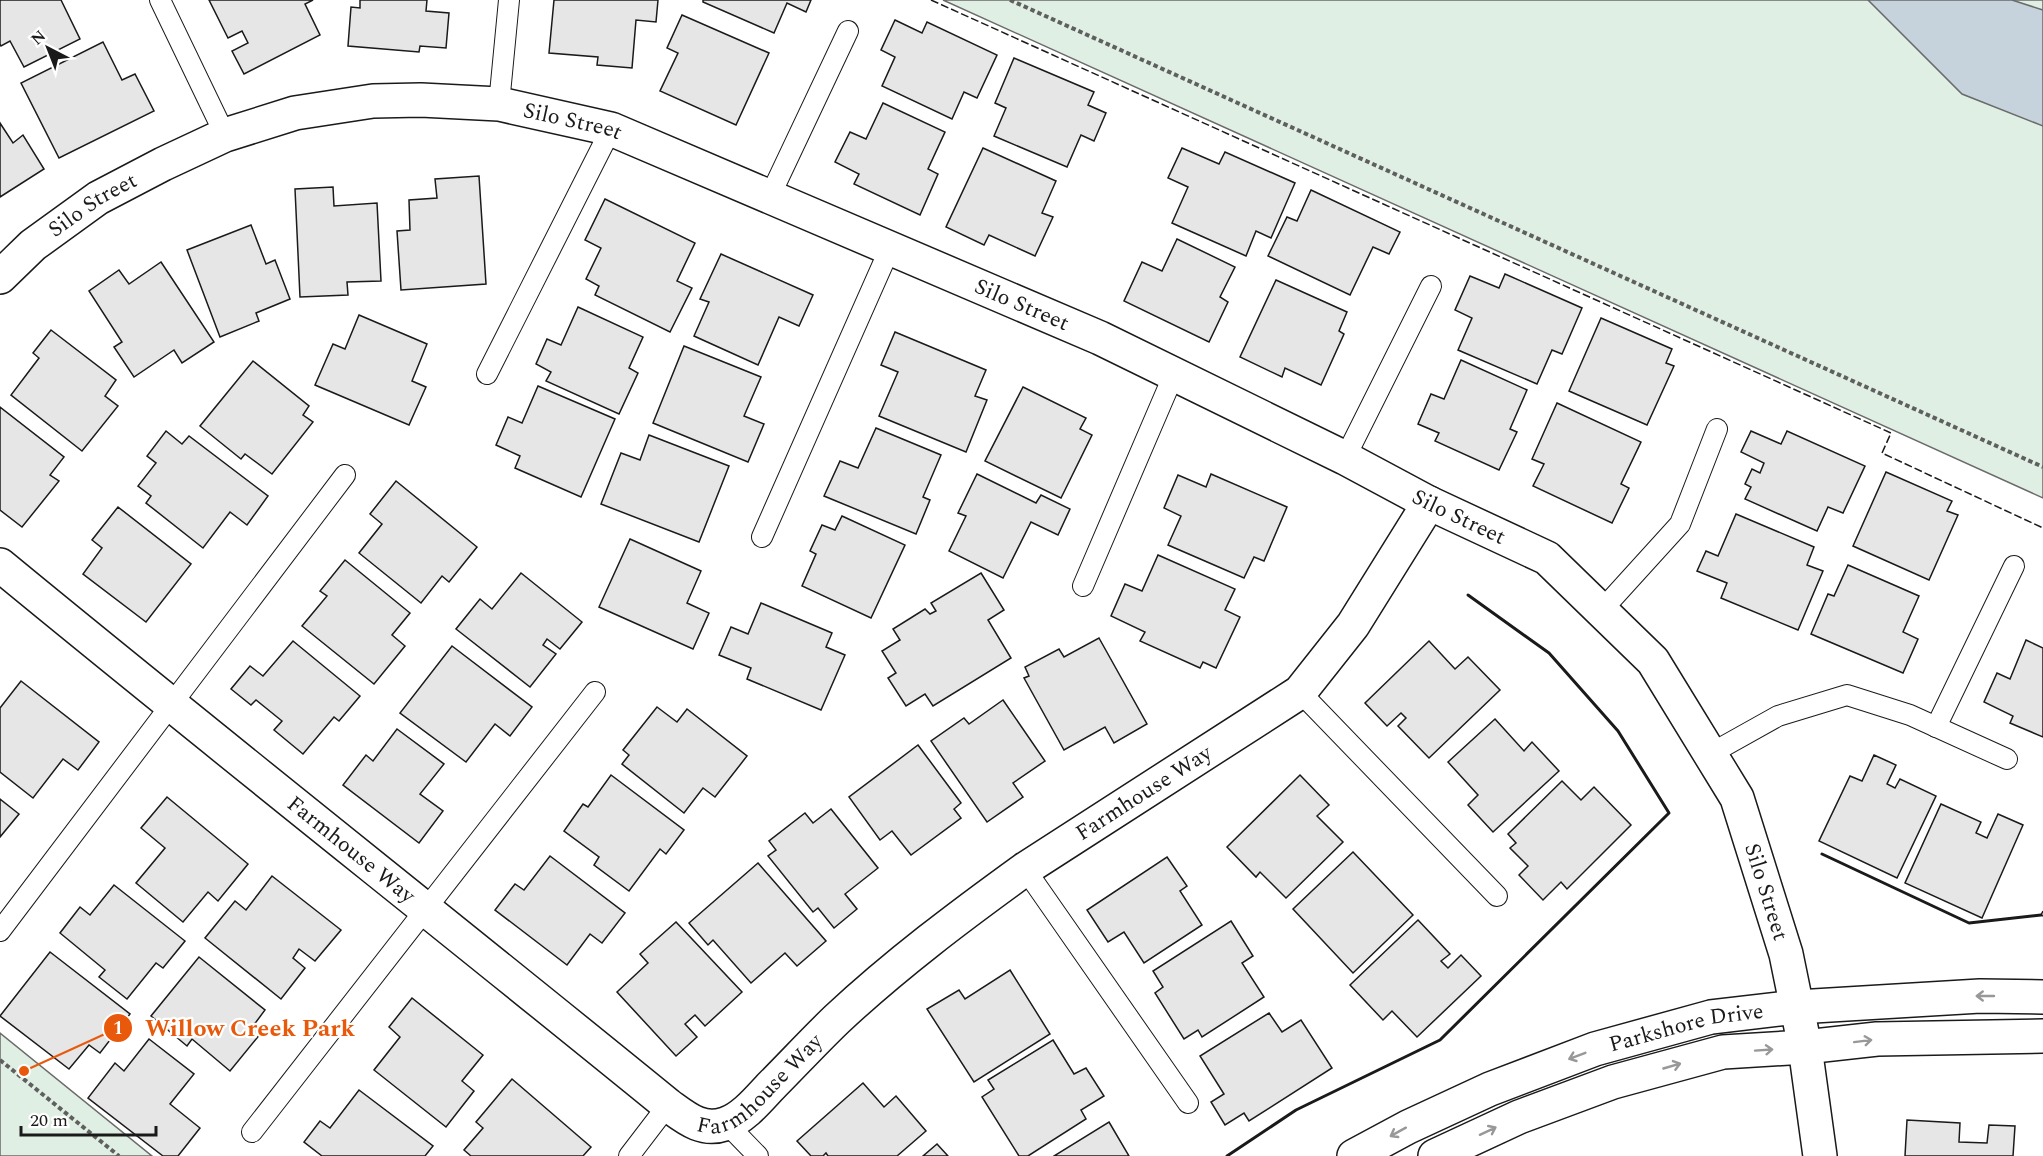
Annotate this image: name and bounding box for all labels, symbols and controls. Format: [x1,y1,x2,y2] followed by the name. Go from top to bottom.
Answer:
[18,18,78,78] north arrow
[26,24,52,51] text: N
[520,93,628,149] street label: Silo Street
[41,164,143,246] street label: Silo Street
[969,270,1075,340] street label: Silo Street
[1406,480,1511,553] street label: Silo Street
[1069,736,1220,849] street label: Farmhouse Way
[280,788,424,912] street label: Farmhouse Way
[1736,839,1797,945] street label: Silo Street
[1975,990,1995,1002] one-way arrow
[1605,995,1765,1061] street label: Parkshore Drive
[103,1007,367,1049] callout: Willow Creek Park
[145,1011,356,1047] text: Willow Creek Park
[113,1015,123,1042] text: 1
[694,1025,831,1143] street label: Farmhouse Way
[1853,1035,1873,1046] one-way arrow
[1753,1044,1773,1055] one-way arrow
[1568,1051,1587,1062] one-way arrow
[1662,1060,1681,1071] one-way arrow
[21,1099,156,1137] scale bar
[30,1107,68,1134] text: 20 m
[1479,1125,1497,1137] one-way arrow
[1389,1127,1407,1138] one-way arrow

